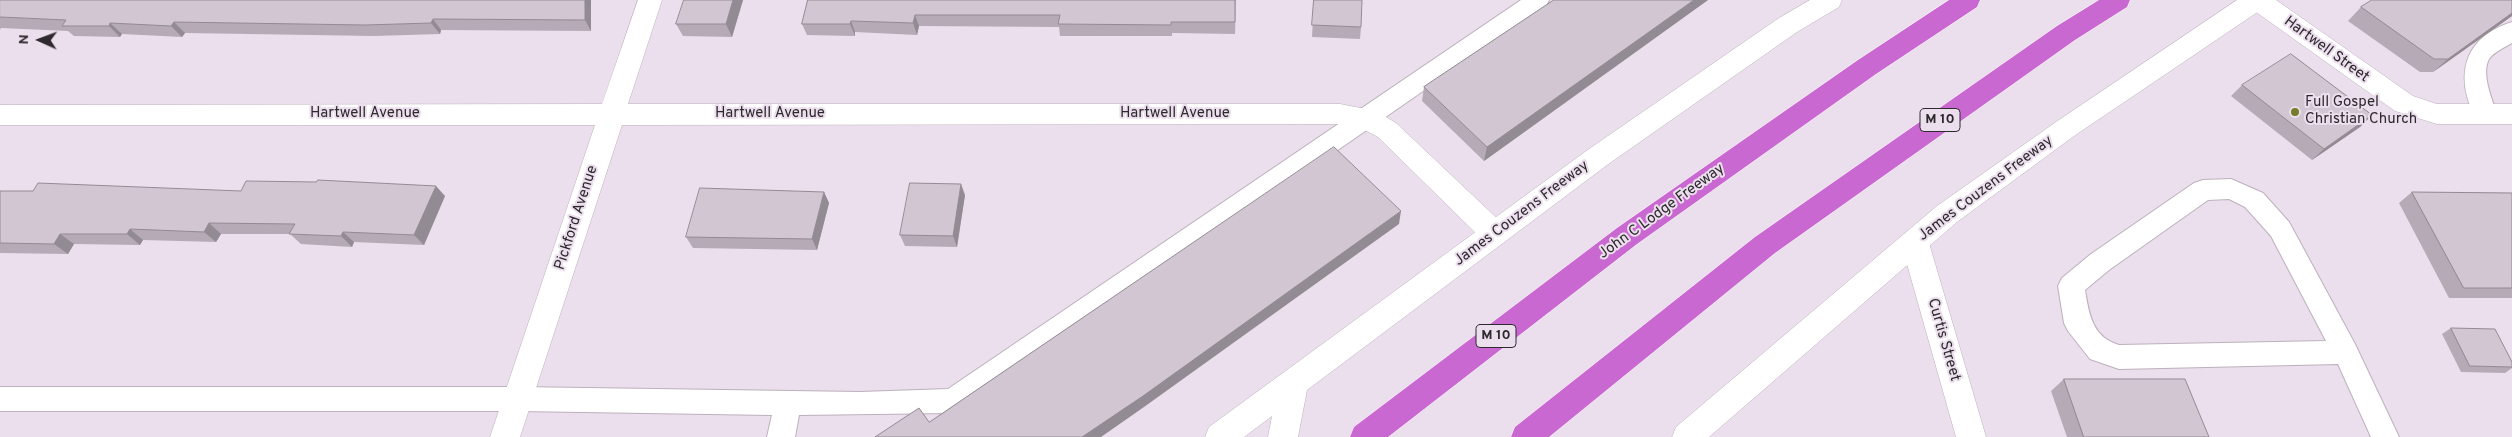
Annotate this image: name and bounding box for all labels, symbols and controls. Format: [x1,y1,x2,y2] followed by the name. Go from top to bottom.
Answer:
[2280,13,2372,87] street label: Hartwell Street
[15,15,65,65] north arrow
[16,34,33,45] text: N
[2305,94,2417,129] place label: Full Gospel Christian Church
[310,105,420,123] street label: Hartwell Avenue
[715,105,825,123] street label: Hartwell Avenue
[1120,105,1230,123] street label: Hartwell Avenue
[2289,106,2301,118] marker: Full Gospel Christian Church
[1920,108,1960,132] road number: M 10
[1915,132,2057,246] street label: James Couzens Freeway
[1451,157,1593,271] street label: James Couzens Freeway
[1596,160,1728,264] street label: John C Lodge Freeway
[552,163,602,273] street label: Pickford Avenue
[1923,296,1963,384] street label: Curtis Street
[1476,324,1516,348] road number: M 10

